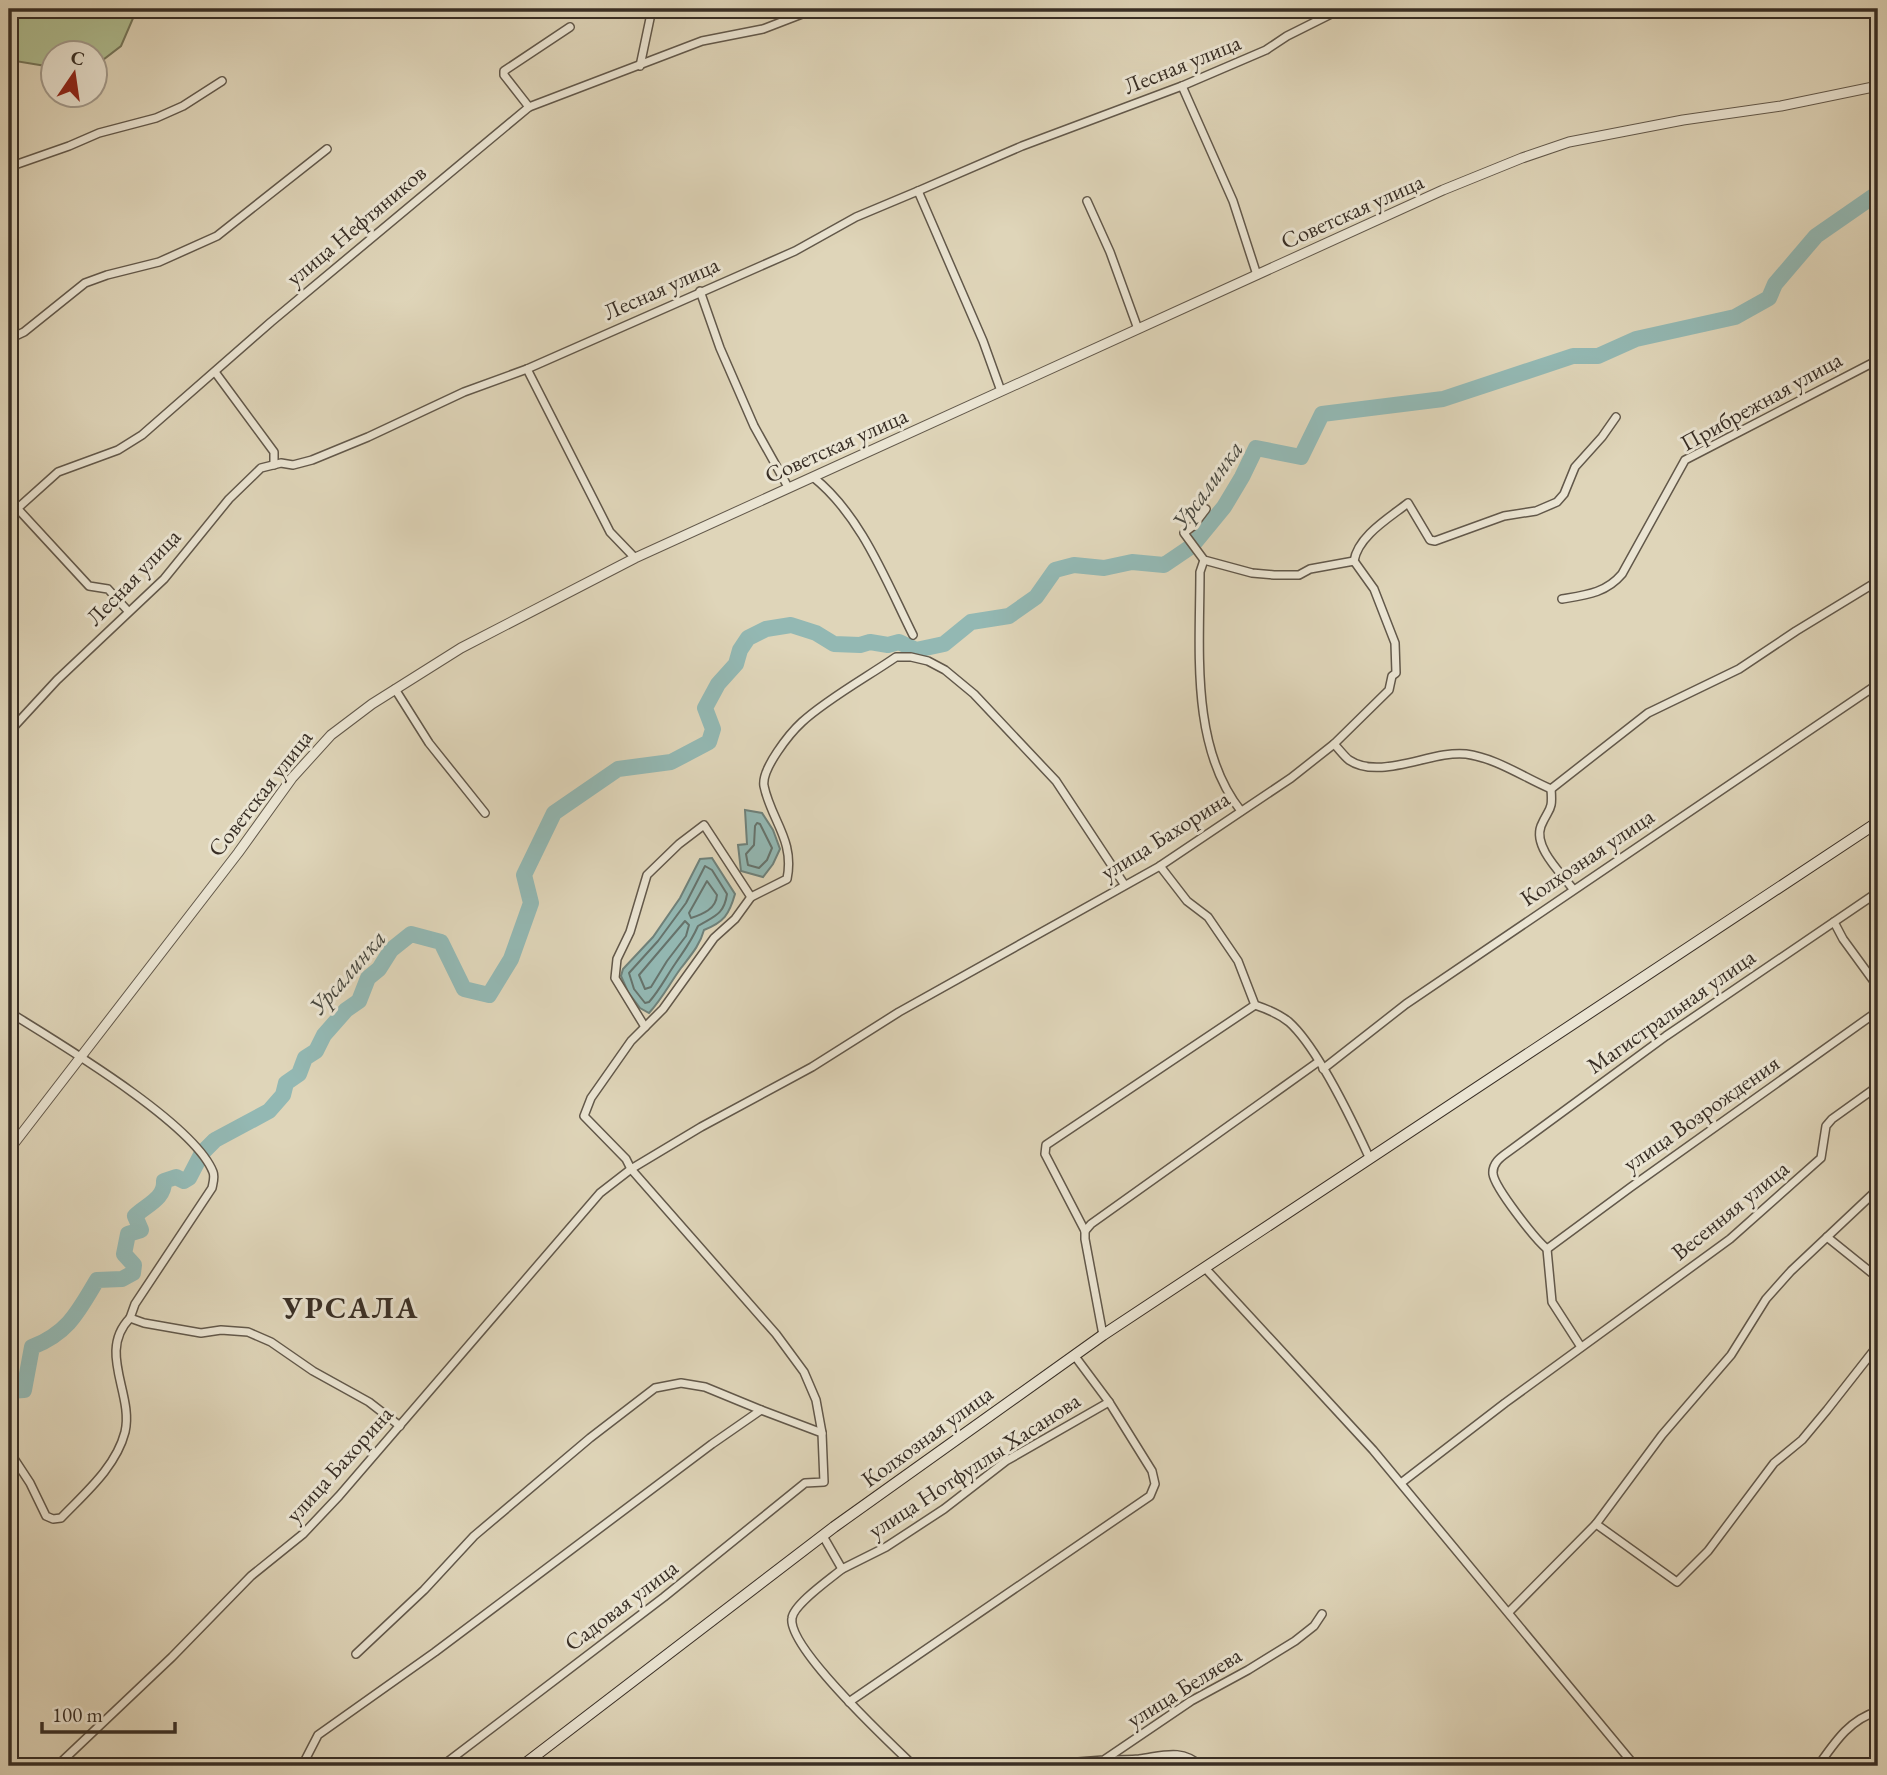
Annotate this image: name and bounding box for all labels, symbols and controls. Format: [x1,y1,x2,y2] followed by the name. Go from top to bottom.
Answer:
[1119,27,1246,101] street label: Лесная улица
[38,38,108,108] north arrow
[68,44,87,72] text: С
[280,157,432,292] street label: улица Нефтяников
[1276,166,1429,256] street label: Советская улица
[598,249,724,327] street label: Лесная улица
[1675,344,1848,458] street label: Прибрежная улица
[760,400,913,490] street label: Советская улица
[1164,434,1250,536] water label: Урсалинка
[79,521,187,632] street label: Лесная улица
[201,723,320,863] street label: Советская улица
[1095,783,1236,887] street label: улица Бахорина
[1514,801,1661,913] street label: Колхозная улица
[302,923,392,1021] water label: Урсалинка
[1581,941,1762,1080] street label: Магистральная улица
[1617,1048,1785,1178] street label: улица Возрождения
[1665,1153,1796,1267] street label: Весенняя улица
[282,1288,419,1327] district label: УРСАЛА
[855,1378,999,1494] street label: Колхозная улица
[862,1385,1086,1545] street label: улица Нотфуллы Хасанова
[279,1399,400,1529] street label: улица Бахорина
[558,1552,685,1658] street label: Садовая улица
[1121,1639,1248,1734] street label: улица Беляева
[42,1691,175,1735] scale bar
[52,1701,103,1728] text: 100 m

